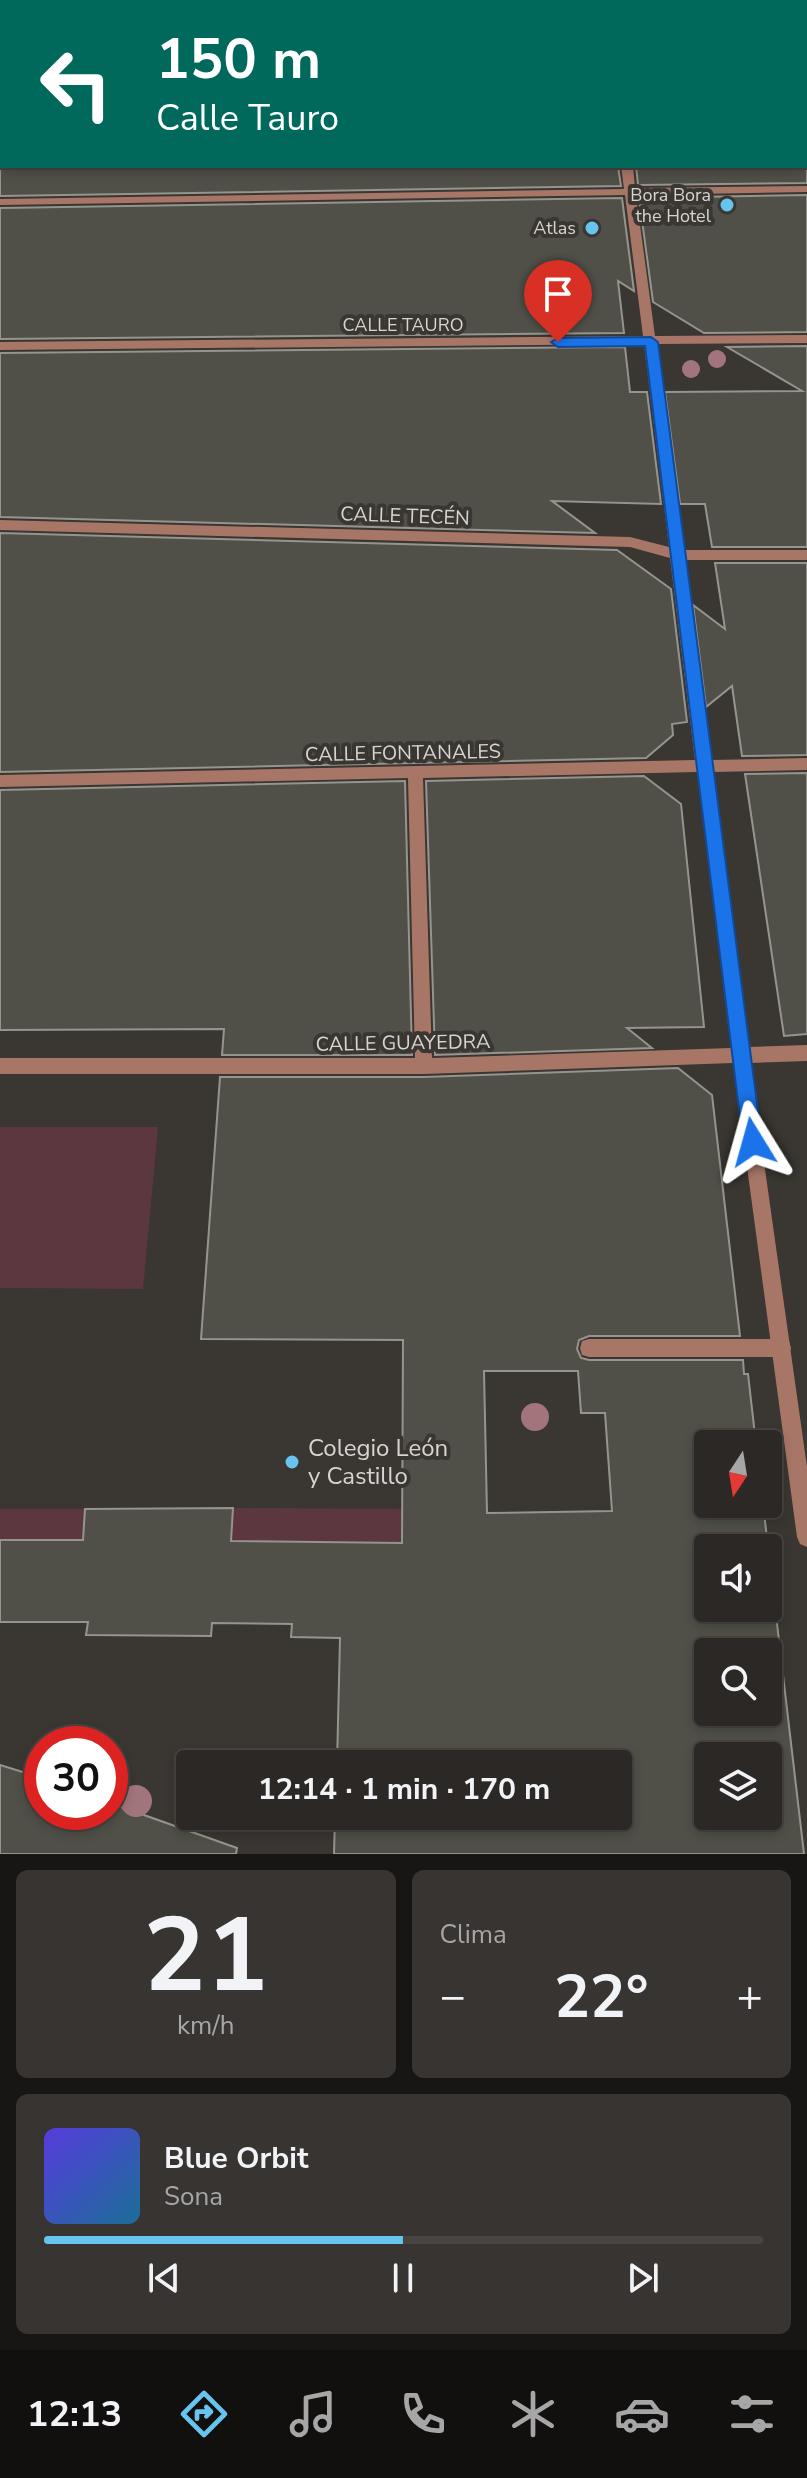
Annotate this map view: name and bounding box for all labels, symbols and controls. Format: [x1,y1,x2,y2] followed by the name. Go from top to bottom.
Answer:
[156,21,321,98] text: 150 m
[24,32,128,136] icon: left
[156,94,339,143] text: Calle Tauro
[630,183,712,228] place label: Bora Bora the Hotel
[718,196,736,214] marker: Bora Bora the Hotel
[533,216,576,240] place label: Atlas
[583,219,601,237] marker: Atlas
[524,260,592,342] pin
[536,272,580,316] icon: arrive
[343,313,463,337] street label: CALLE TAURO
[340,500,470,532] street label: CALLE TECÉN
[305,738,501,768] street label: CALLE FONTANALES
[315,1028,491,1058] street label: CALLE GUAYEDRA
[711,1100,795,1184] position arrow
[694,1430,782,1518] north arrow
[694,1430,782,1830] map controls
[308,1432,448,1492] place label: Colegio León y Castillo
[283,1453,301,1471] marker: Colegio León y Castillo
[694,1534,782,1622] button: sound
[694,1638,782,1726] button: search
[24,1726,128,1830] speed limit sign: 30
[694,1742,782,1830] button: layers
[258,1769,550,1810] text: 12:14 · 1 min · 170 m
[143,1885,268,2027] text: 21
[440,1917,507,1952] text: Clima
[554,1956,649,2038] text: 22°
[440,1967,466,2027] text: −
[737,1967,763,2027] text: +
[177,2008,234,2043] text: km/h
[164,2138,308,2179] text: Blue Orbit
[164,2179,223,2214] text: Sona
[142,2256,186,2300] icon: previous
[381,2256,425,2300] icon: pause
[621,2256,665,2300] icon: next
[176,2386,232,2442] icon: directions
[285,2386,341,2442] icon: music
[395,2386,451,2442] icon: phone
[505,2386,561,2442] icon: climate
[614,2386,670,2442] icon: car
[724,2386,780,2442] icon: filters
[27,2390,122,2439] text: 12:13

